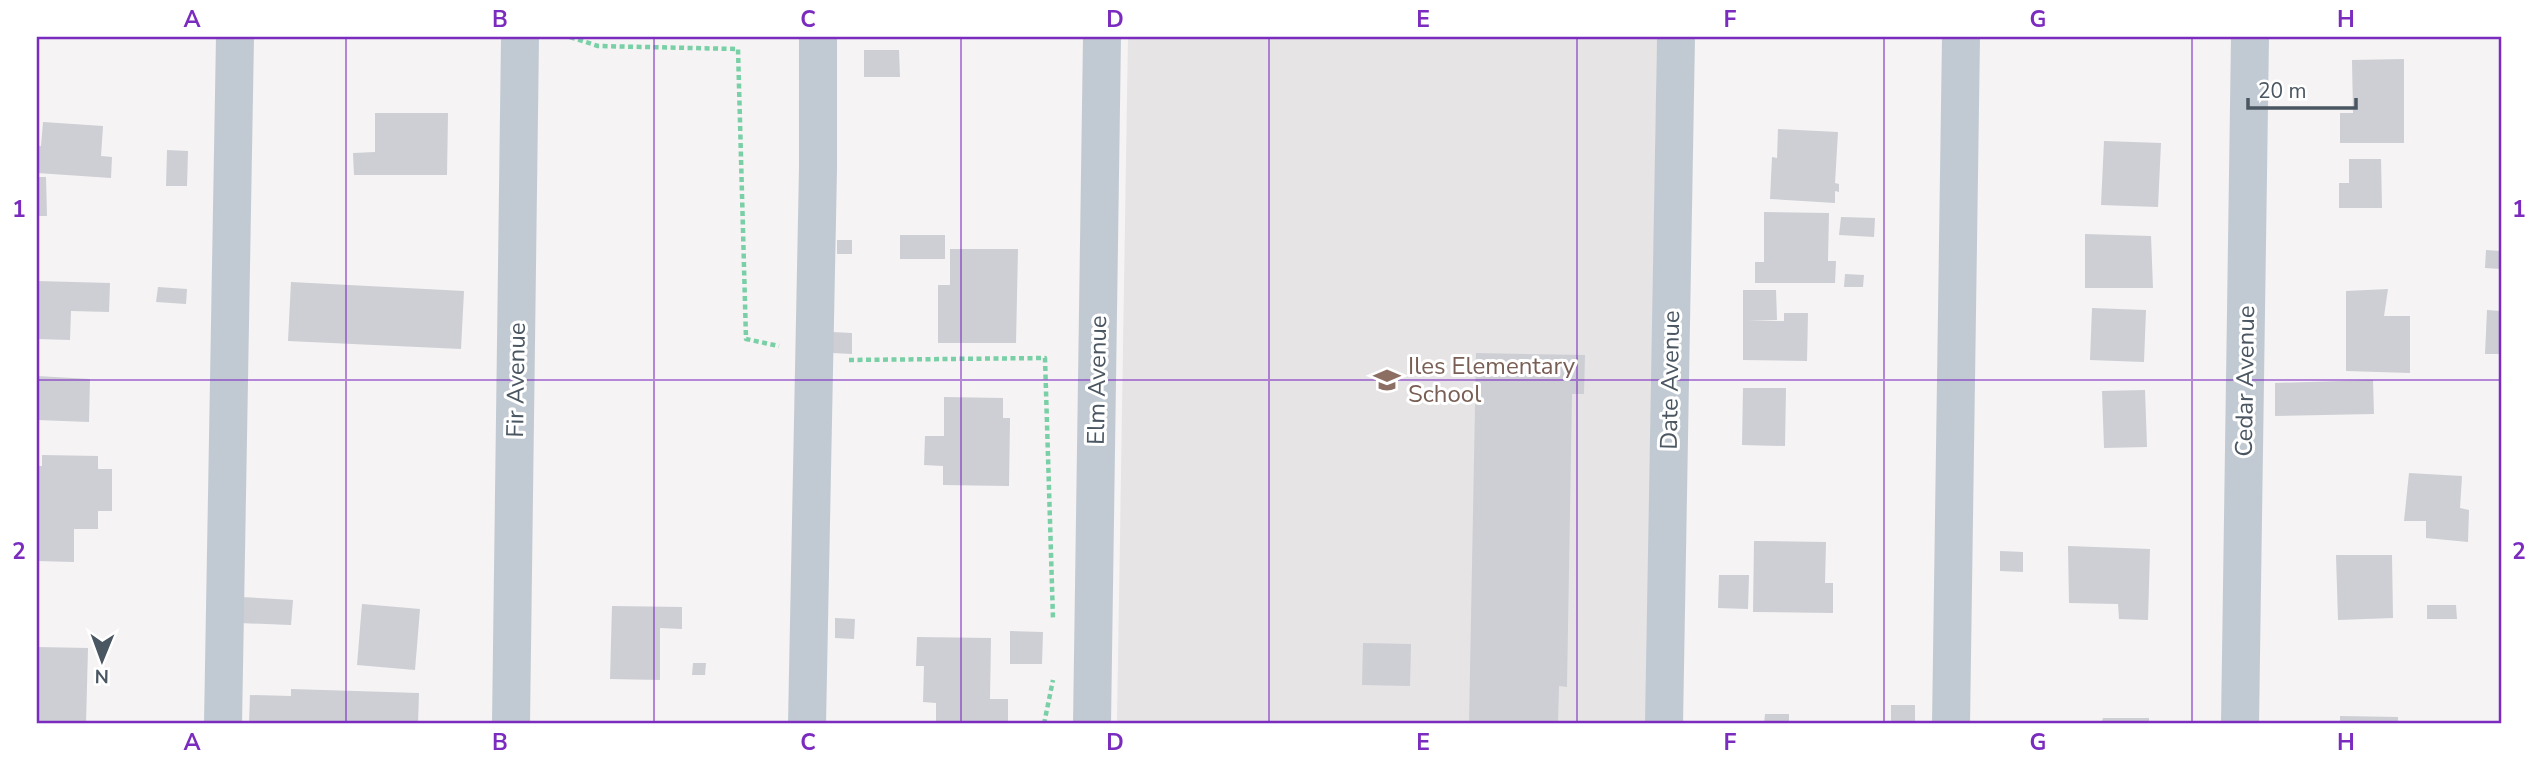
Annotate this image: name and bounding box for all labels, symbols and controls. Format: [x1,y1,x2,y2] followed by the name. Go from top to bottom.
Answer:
[183,4,201,35] text: A
[492,4,508,35] text: B
[800,4,816,35] text: C
[1106,4,1124,35] text: D
[1416,4,1430,35] text: E
[1724,4,1737,35] text: F
[2030,4,2046,35] text: G
[2337,4,2355,35] text: H
[2248,66,2356,110] scale bar
[2258,77,2307,105] text: 20 m
[12,194,26,225] text: 1
[2512,194,2526,225] text: 1
[2228,305,2262,457] street label: Cedar Avenue
[1653,310,1687,450] street label: Date Avenue
[1080,315,1114,445] street label: Elm Avenue
[499,322,533,438] street label: Fir Avenue
[1408,350,1576,410] place label: Iles Elementary School
[1372,365,1402,395] school or university icon: Iles Elementary School
[12,536,26,567] text: 2
[2512,536,2526,567] text: 2
[66,624,136,694] north arrow
[94,663,109,689] text: N
[183,727,201,758] text: A
[492,727,508,758] text: B
[800,727,816,758] text: C
[1106,727,1124,758] text: D
[1416,727,1430,758] text: E
[1724,727,1737,758] text: F
[2030,727,2046,758] text: G
[2337,727,2355,758] text: H

